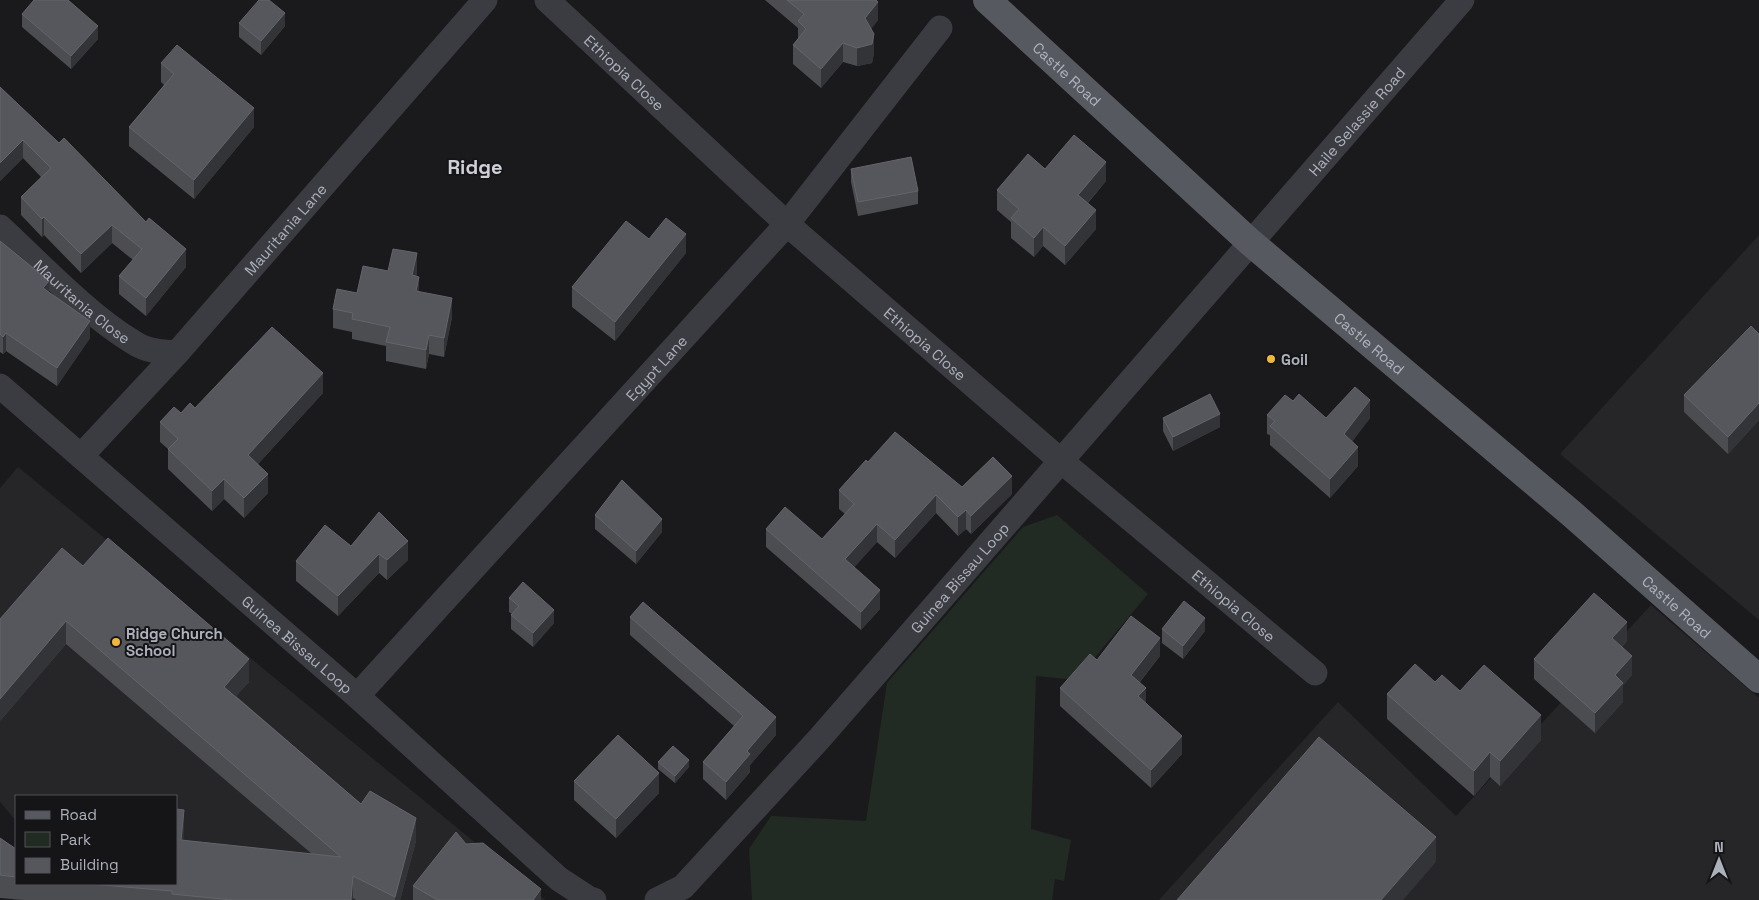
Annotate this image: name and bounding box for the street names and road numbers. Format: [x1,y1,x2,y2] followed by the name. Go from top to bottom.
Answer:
[580,30,669,114] street label: Ethiopia Close
[1029,38,1105,110] street label: Castle Road
[1304,63,1409,180] street label: Haile Selassie Road
[240,179,330,279] street label: Mauritania Lane
[30,255,134,347] street label: Mauritania Close
[880,303,970,384] street label: Ethiopia Close
[1331,308,1409,378] street label: Castle Road
[621,331,691,405] street label: Egypt Lane
[906,518,1013,637] street label: Guinea Bissau Loop
[1189,565,1280,646] street label: Ethiopia Close
[1638,571,1716,642] street label: Castle Road
[238,591,357,698] street label: Guinea Bissau Loop

